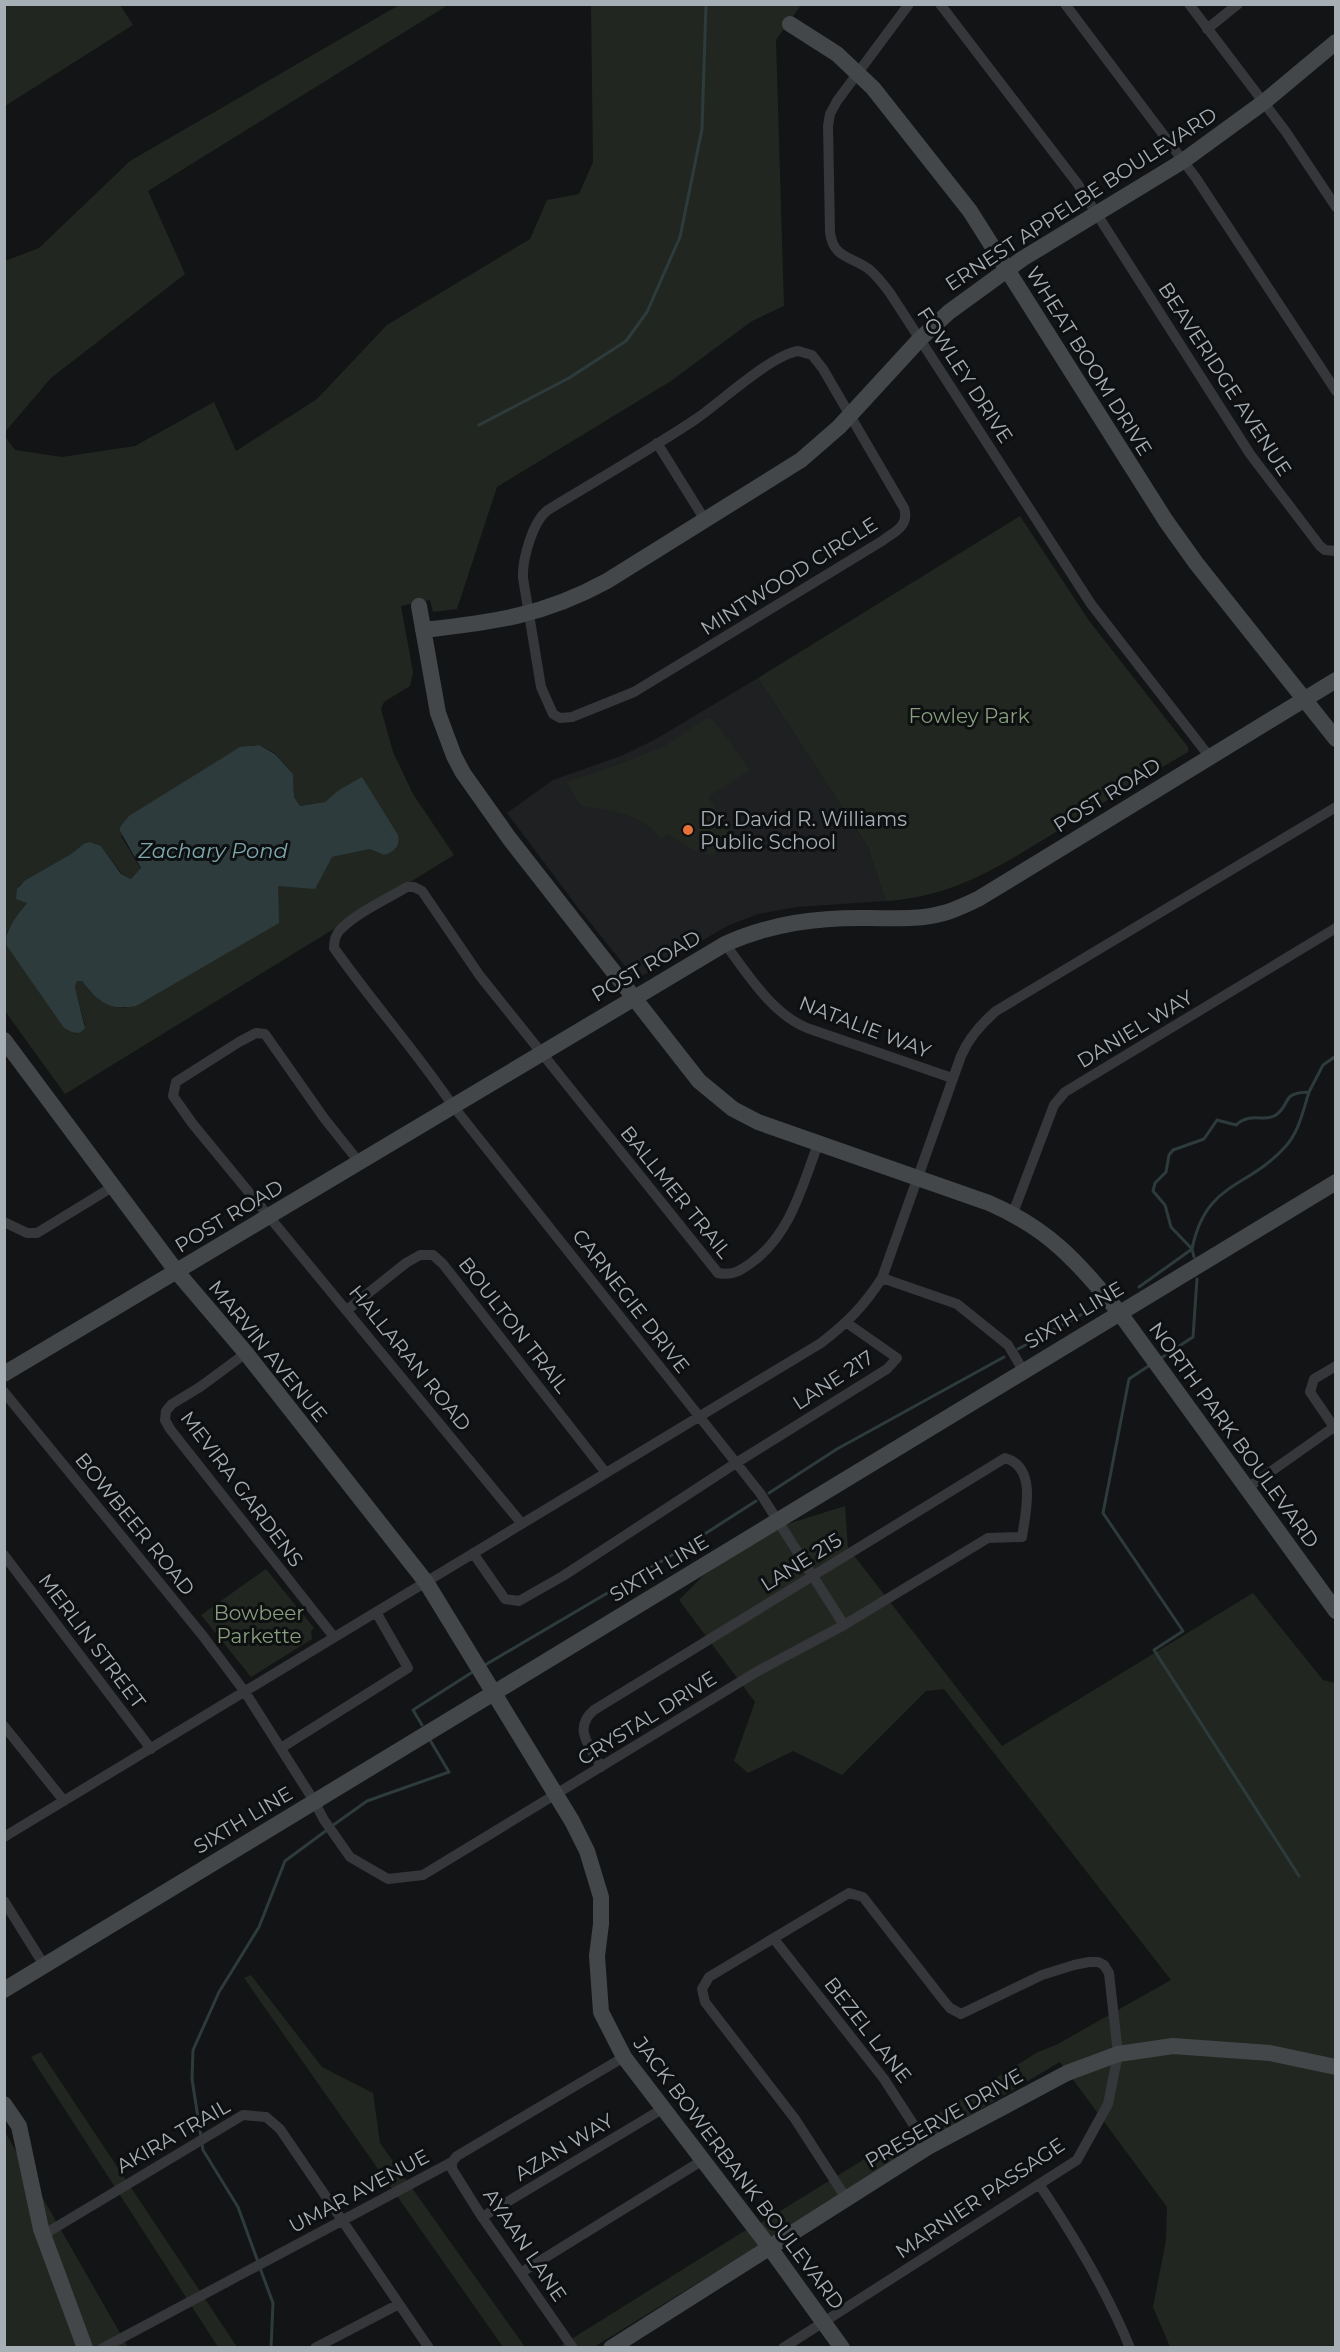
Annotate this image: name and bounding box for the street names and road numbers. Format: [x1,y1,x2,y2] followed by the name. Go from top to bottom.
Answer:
[941,102,1221,296] street label: ERNEST APPELBE BOULEVARD
[1021,262,1157,460] street label: WHEAT BOOM DRIVE
[1153,278,1297,480] street label: BEAVERIDGE AVENUE
[912,302,1018,448] street label: FOWLEY DRIVE
[696,512,882,640] street label: MINTWOOD CIRCLE
[1049,753,1165,837] street label: POST ROAD
[587,925,705,1007] street label: POST ROAD
[1073,985,1198,1073] street label: DANIEL WAY
[796,991,934,1063] street label: NATALIE WAY
[615,1121,737,1263] street label: BALLMER TRAIL
[171,1174,287,1258] street label: POST ROAD
[567,1224,695,1378] street label: CARNEGIE DRIVE
[454,1252,575,1398] street label: BOULTON TRAIL
[204,1275,332,1427] street label: MARVIN AVENUE
[1020,1276,1128,1354] street label: SIXTH LINE
[344,1280,476,1436] street label: HALLARAN ROAD
[1144,1317,1324,1553] street label: NORTH PARK BOULEVARD
[788,1345,878,1415] street label: LANE 217
[176,1406,308,1572] street label: MEVIRA GARDENS
[70,1448,200,1600] street label: BOWBEER ROAD
[756,1528,846,1596] street label: LANE 215
[605,1529,713,1607] street label: SIXTH LINE
[34,1569,151,1714] street label: MERLIN STREET
[573,1666,721,1770] street label: CRYSTAL DRIVE
[189,1781,297,1859] street label: SIXTH LINE
[819,1972,917,2088] street label: BEZEL LANE
[628,2031,849,2314] street label: JACK BOWERBANK BOULEVARD
[861,2063,1027,2173] street label: PRESERVE DRIVE
[112,2094,234,2178] street label: AKIRA TRAIL
[510,2108,618,2186] street label: AZAN WAY
[891,2133,1069,2263] street label: MARNIER PASSAGE
[285,2144,433,2238] street label: UMAR AVENUE
[478,2184,572,2306] street label: AYAAN LANE

